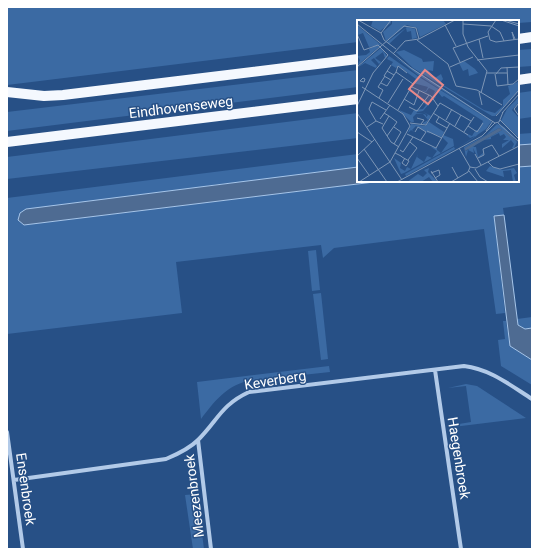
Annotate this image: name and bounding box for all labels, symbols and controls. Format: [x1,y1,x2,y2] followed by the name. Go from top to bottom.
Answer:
[357,20,519,182] inset map
[128,93,234,121] street label: Eindhovenseweg
[243,367,307,393] street label: Keverberg
[445,416,474,501] street label: Haegenbroek
[13,452,39,527] street label: Ensenbroek
[181,452,207,539] street label: Meezenbroek

